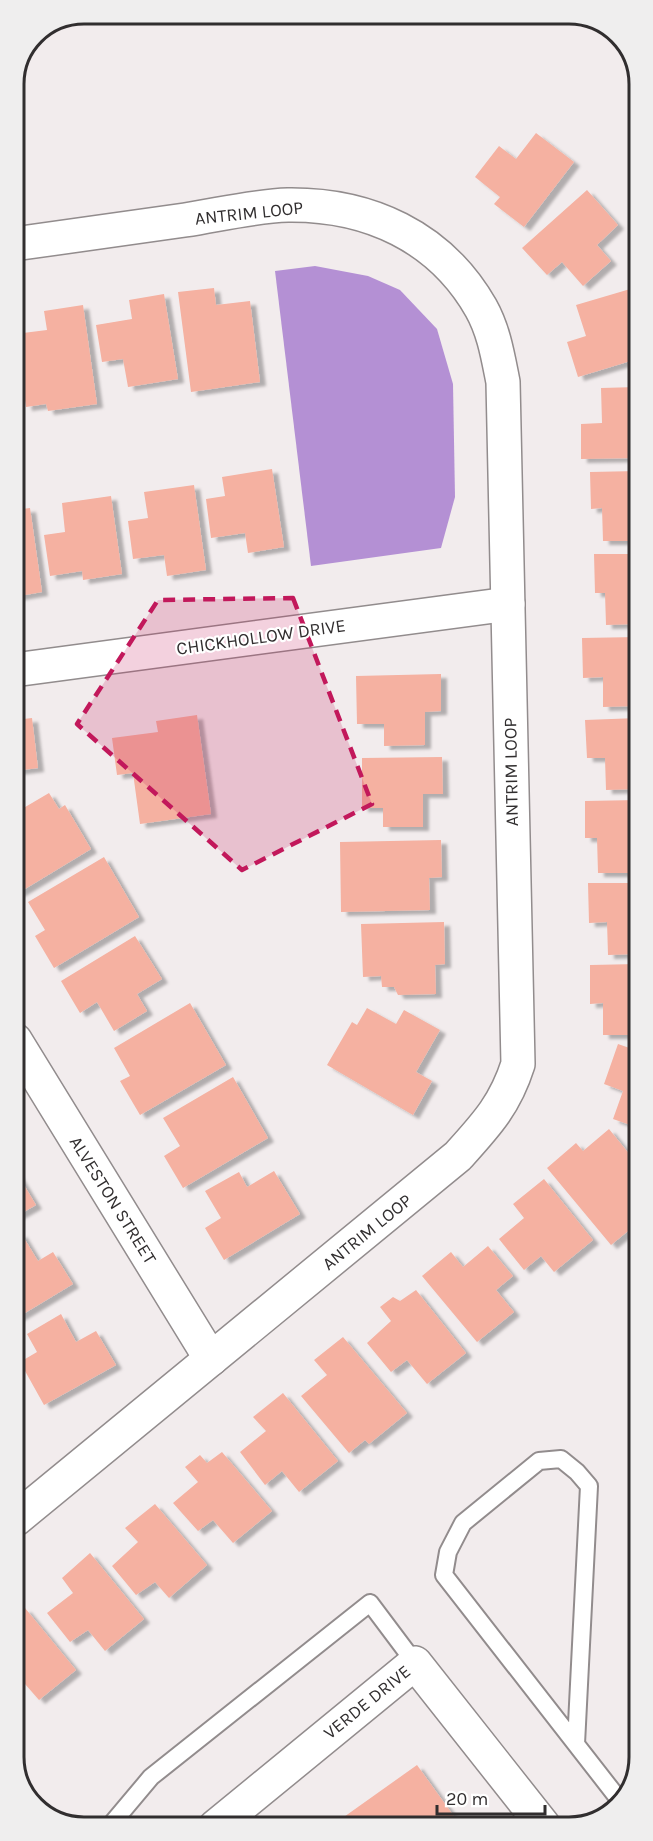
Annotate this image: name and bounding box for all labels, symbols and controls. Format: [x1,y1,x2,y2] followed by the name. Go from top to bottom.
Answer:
[194,196,304,230] street label: ANTRIM LOOP
[175,614,347,660] street label: CHICKHOLLOW DRIVE
[499,717,523,827] street label: ANTRIM LOOP
[65,1132,161,1268] street label: ALVESTON STREET
[318,1189,416,1275] street label: ANTRIM LOOP
[319,1660,415,1744] street label: VERDE DRIVE
[437,1778,545,1816] scale bar
[446,1788,488,1810] text: 20 m

